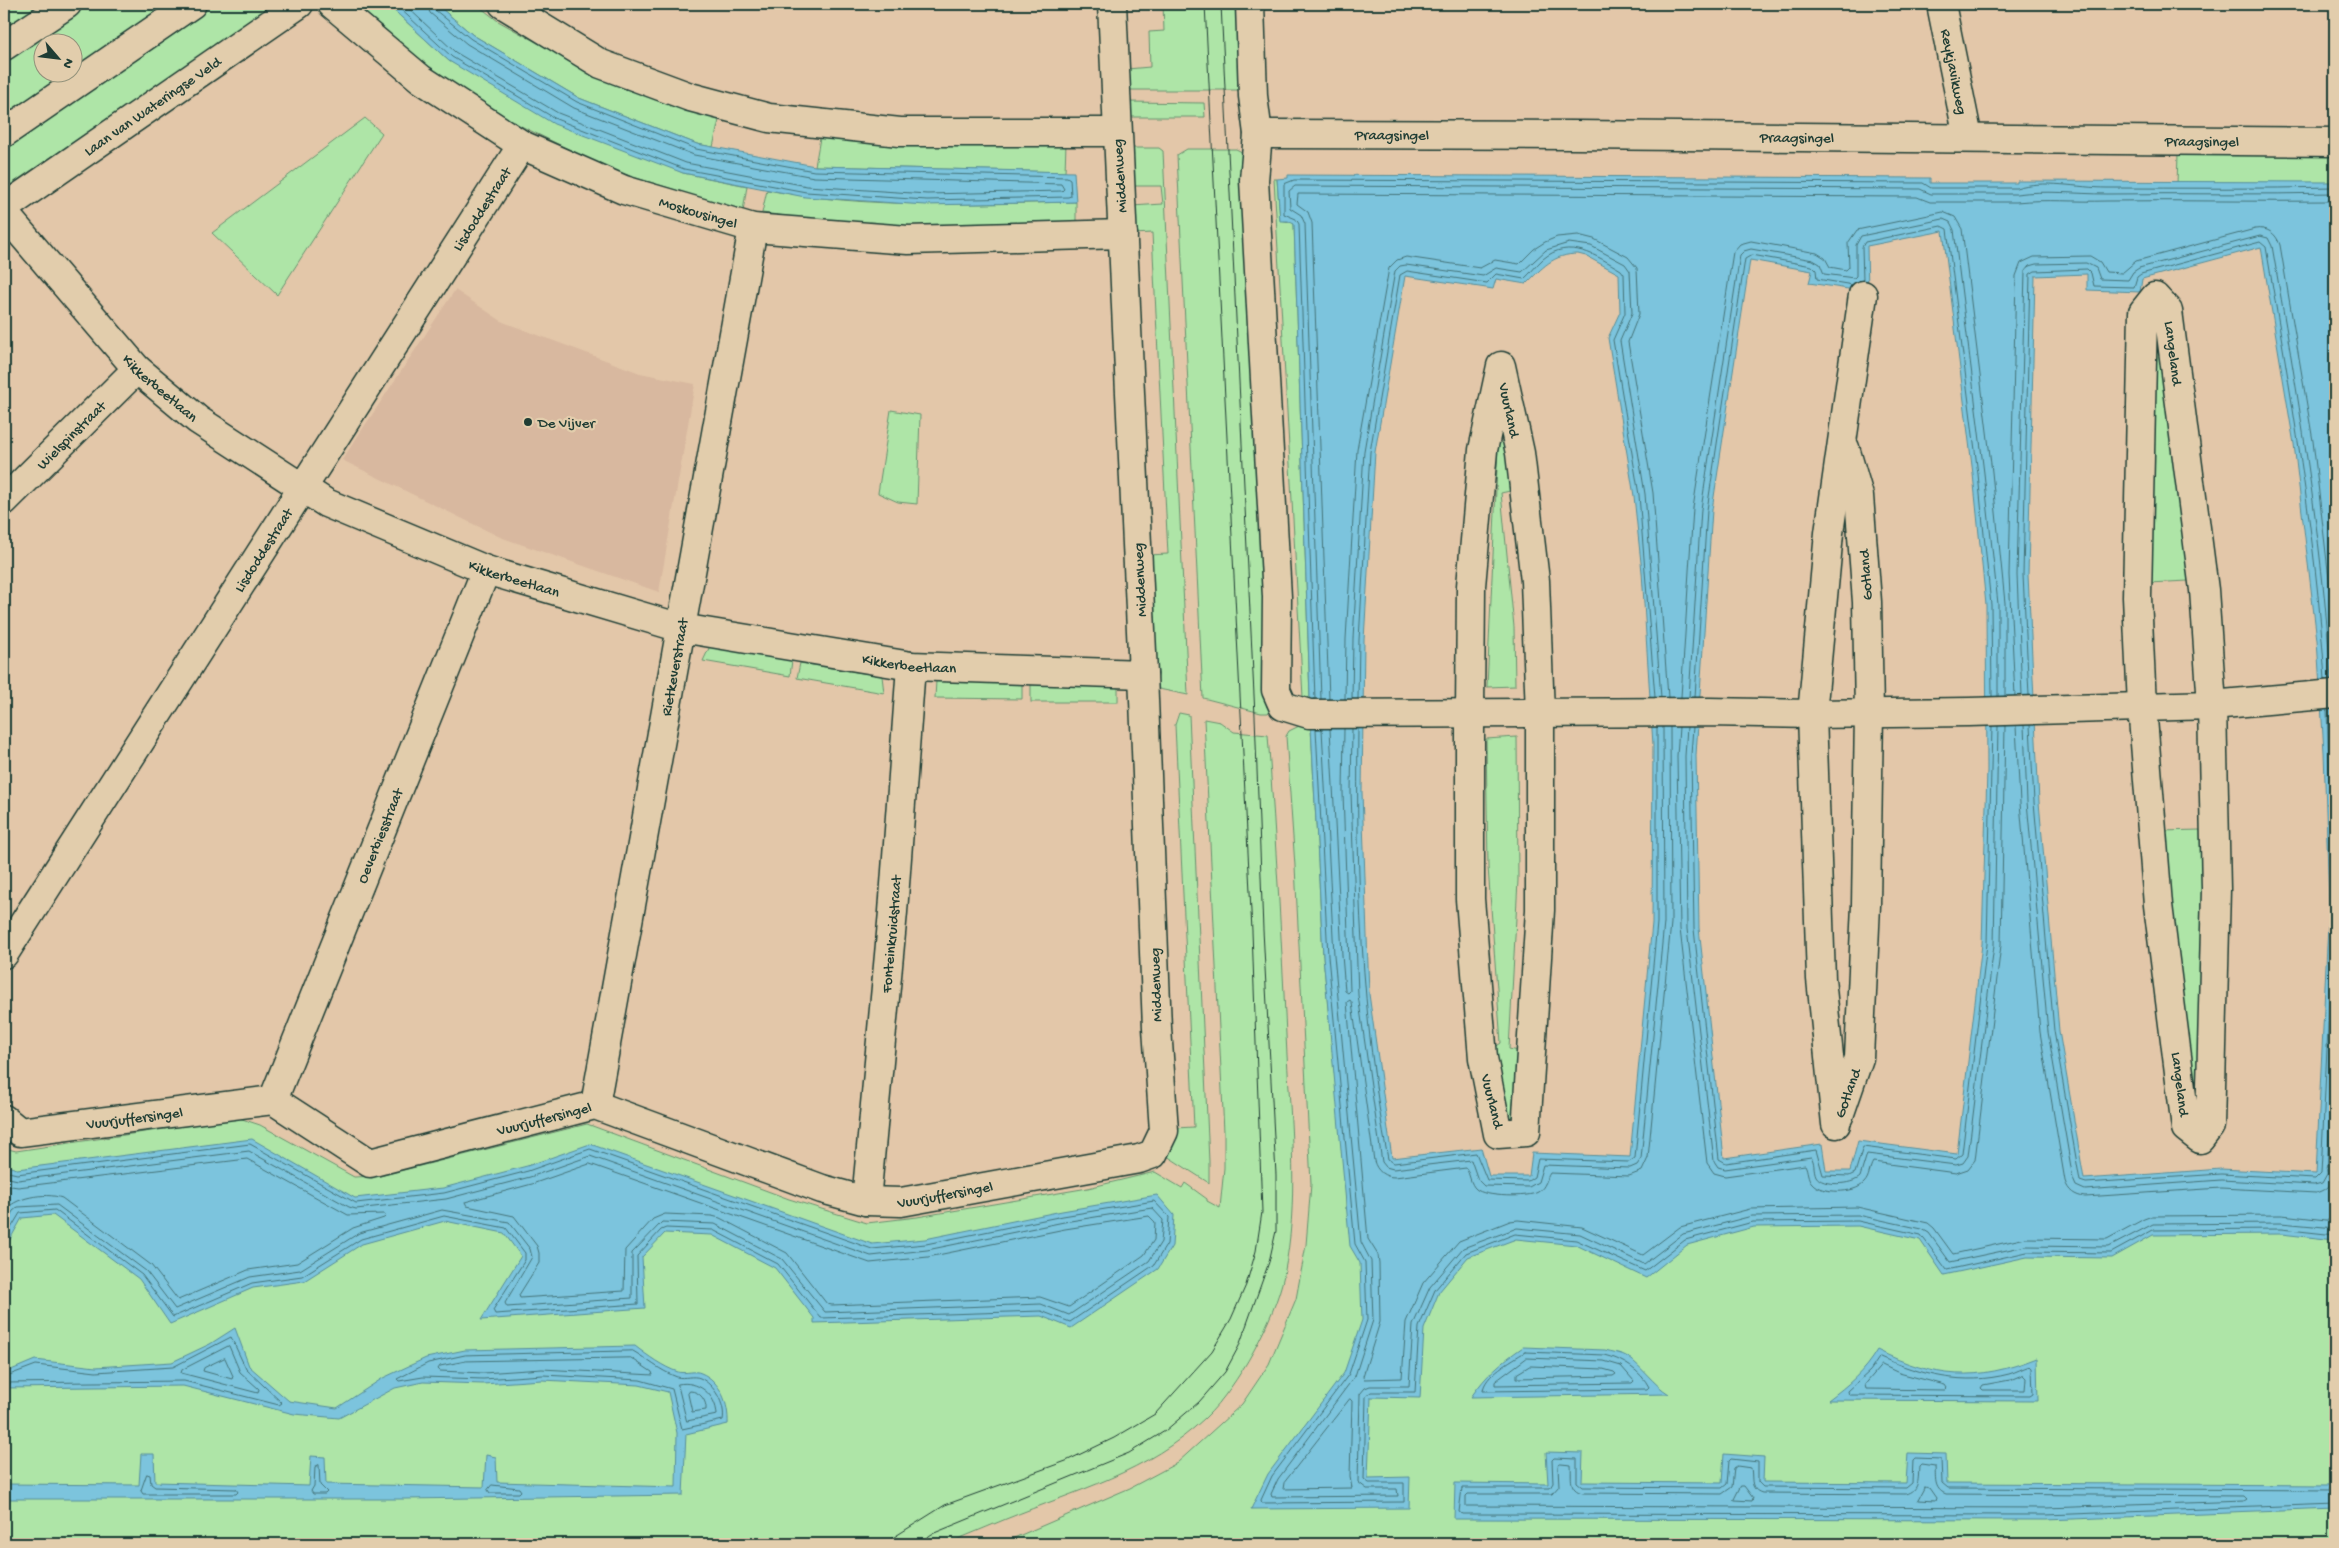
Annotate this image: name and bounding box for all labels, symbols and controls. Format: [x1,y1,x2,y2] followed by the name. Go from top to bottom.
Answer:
[1935,28,1970,116] street label: Reykjavikweg
[32,32,82,82] north arrow
[81,53,226,161] street label: Laan van Wateringse Veld
[58,55,77,71] text: N
[1354,127,1429,146] street label: Praagsingel
[1759,130,1834,148] street label: Praagsingel
[2164,133,2239,152] street label: Praagsingel
[1109,138,1133,213] street label: Middenweg
[449,163,517,255] street label: Lisdoddestraat
[656,194,739,234] street label: Moskousingel
[2159,320,2185,388] street label: Langeland
[117,351,201,427] street label: Kikkerbeetlaan
[1493,381,1523,441] street label: Vuurland
[34,397,112,474] street label: Wielspinstraat
[537,415,596,433] place label: De Vijver
[522,416,534,428] marker: De Vijver
[231,504,299,596] street label: Lisdoddestraat
[1130,542,1152,617] street label: Middenweg
[1856,548,1878,601] street label: Gotland
[465,557,562,602] street label: Kikkerbeetlaan
[658,615,694,718] street label: Rietkeverstraat
[860,651,956,679] street label: Kikkerbeetlaan
[354,784,409,886] street label: Oeverbiesstraat
[878,873,907,995] street label: Fonteinkruidstraat
[1147,948,1167,1022] street label: Middenweg
[2166,1051,2192,1119] street label: Langeland
[1832,1066,1866,1121] street label: Gotland
[1475,1072,1507,1132] street label: Vuurland
[494,1099,594,1141] street label: Vuurjuffersingel
[85,1104,184,1135] street label: Vuurjuffersingel
[895,1179,995,1214] street label: Vuurjuffersingel

